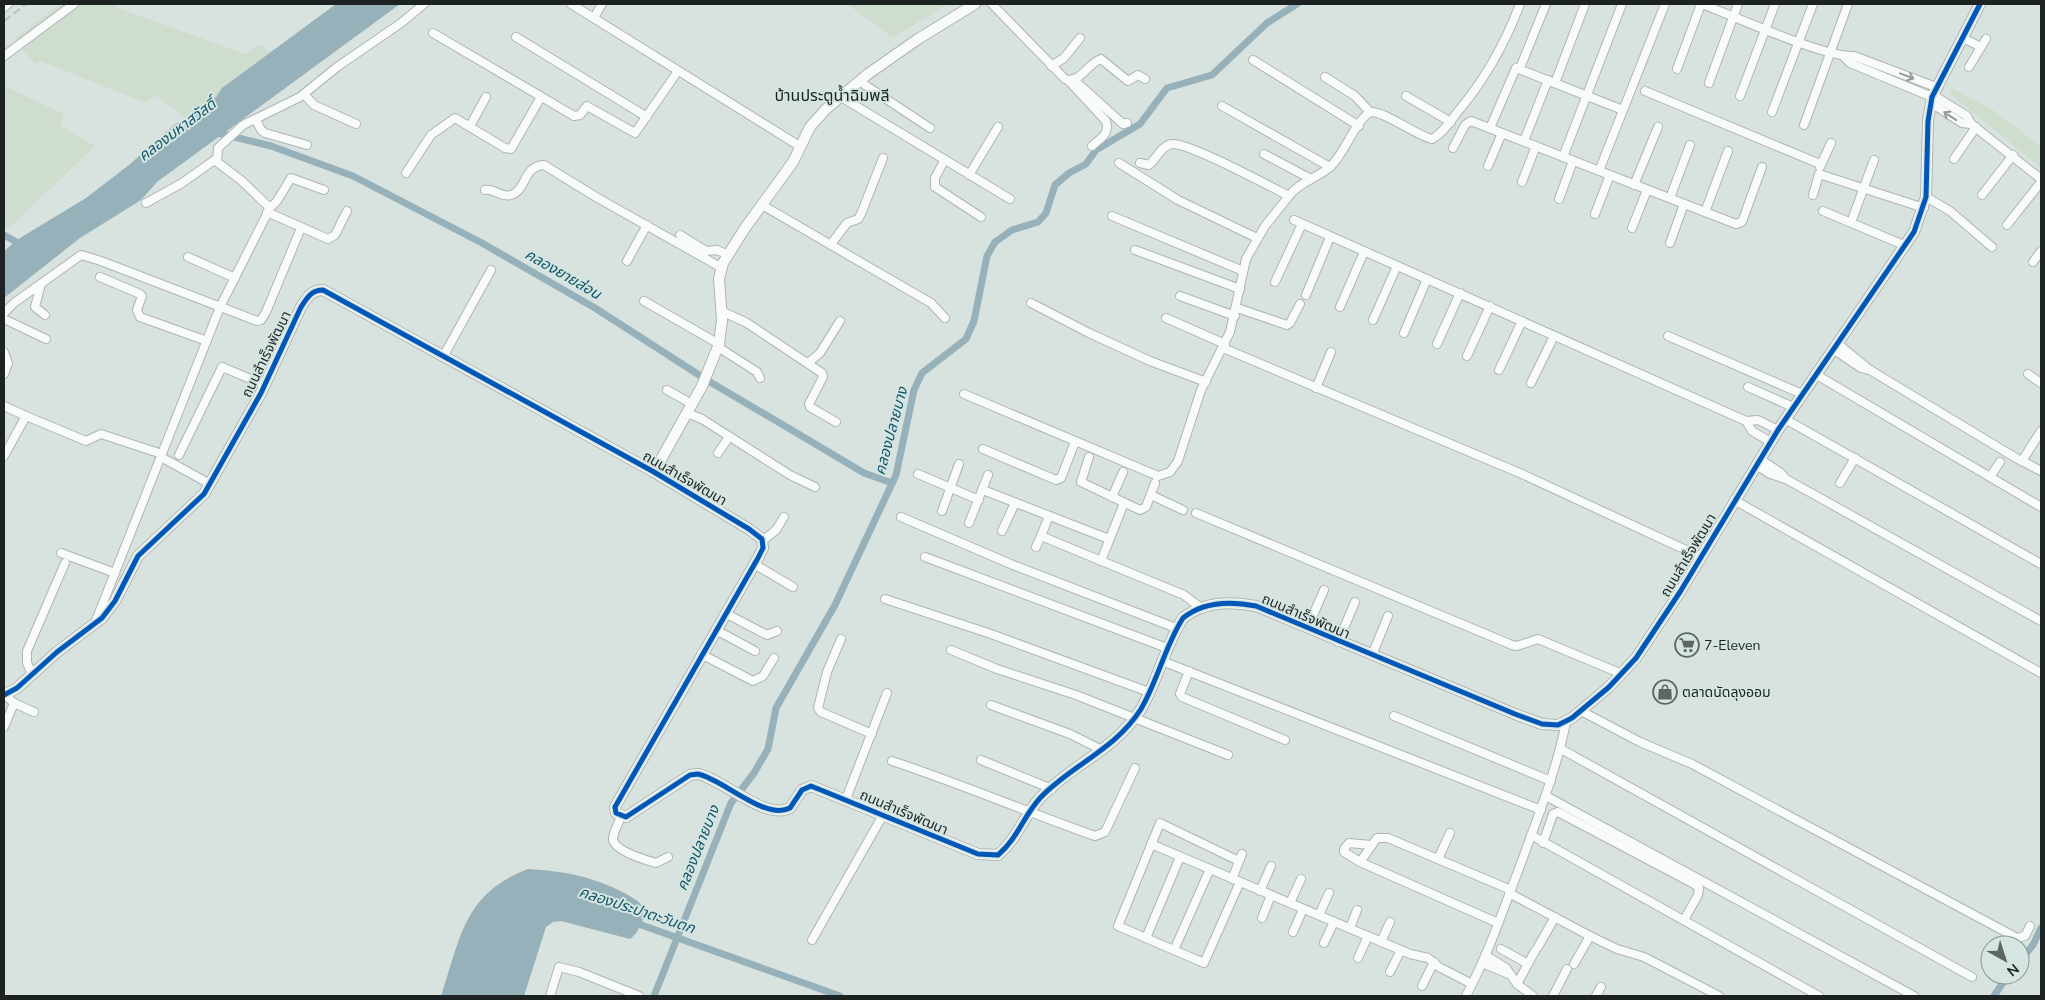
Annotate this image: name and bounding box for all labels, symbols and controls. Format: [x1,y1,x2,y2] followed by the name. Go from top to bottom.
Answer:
[1898,72,1914,81] one-way arrow
[774,84,890,107] district label: บ้านประตูน้ำฉิมพลี
[134,92,223,166] water label: คลองมหาสวัสดิ์
[1943,111,1957,121] one-way arrow
[521,244,605,304] water label: คลองยายส่อน
[237,308,296,401] street label: ถนนสำเร็จพัฒนา
[870,384,913,477] water label: คลองปลายบาง
[639,447,730,510] street label: ถนนสำเร็จพัฒนา
[1656,510,1721,601] street label: ถนนสำเร็จพัฒนา
[1259,589,1353,644] street label: ถนนสำเร็จพัฒนา
[1674,632,1700,658] supermarket icon: 7-Eleven
[1704,636,1760,655] place label: 7-Eleven
[1652,679,1678,705] shop icon: ตลาดนัดลุงออม
[1682,683,1771,702] place label: ตลาดนัดลุงออม
[857,785,951,840] street label: ถนนสำเร็จพัฒนา
[672,802,725,894] water label: คลองปลายบาง
[576,882,698,938] water label: คลองประปาตะวันตก
[1980,935,2030,985] north arrow
[2003,959,2023,980] text: N

